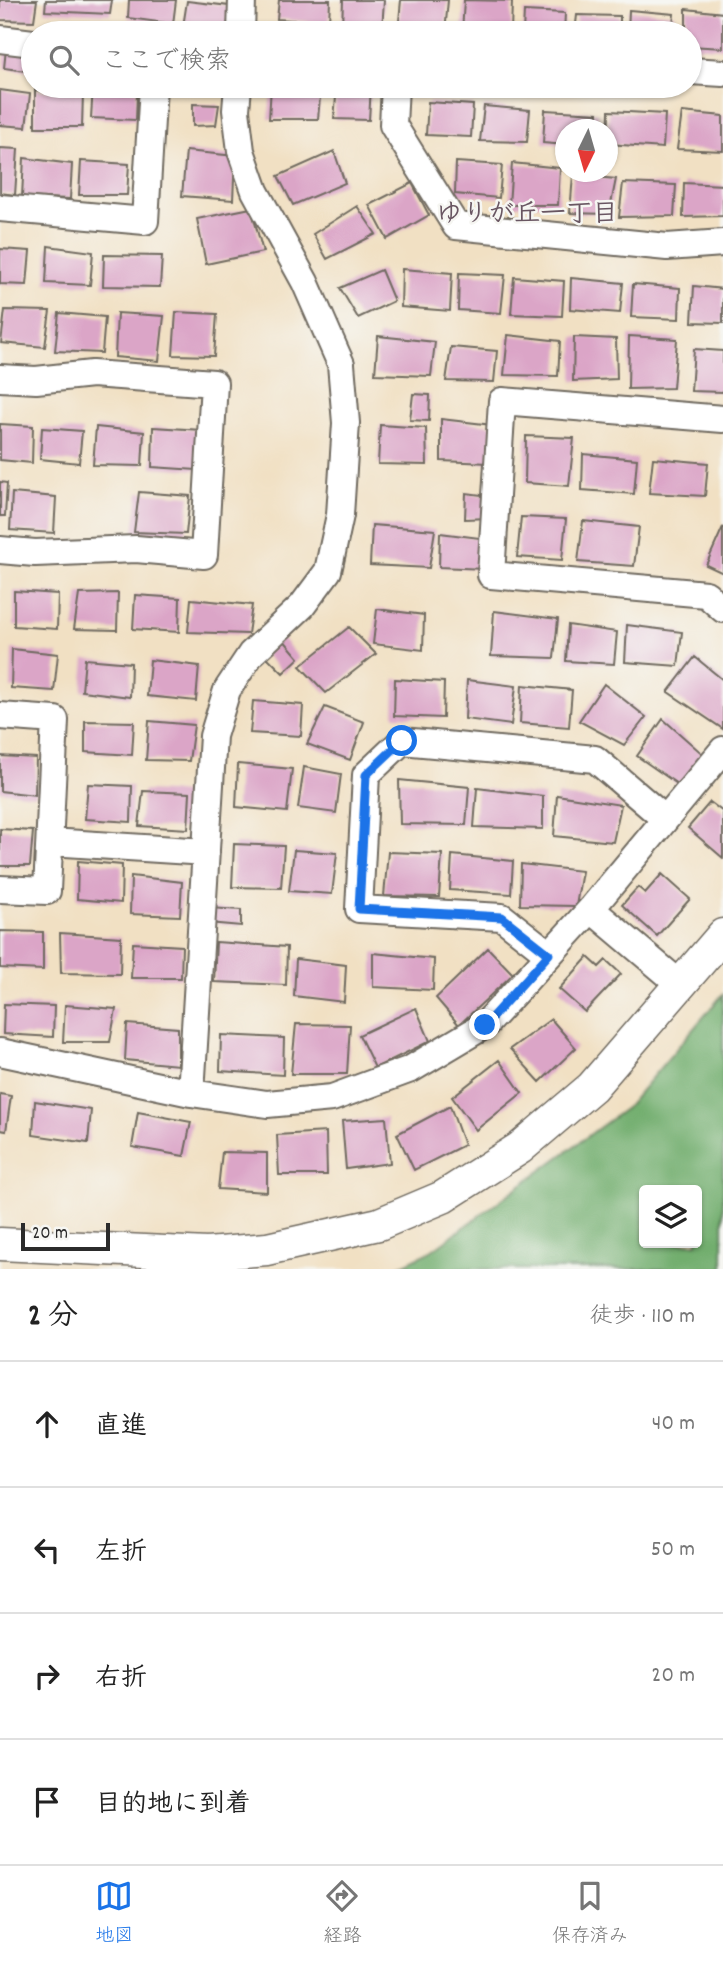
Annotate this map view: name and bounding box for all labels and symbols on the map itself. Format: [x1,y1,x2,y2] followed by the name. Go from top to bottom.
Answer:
[555,119,618,182] north arrow
[436,197,618,234] district label: ゆりが丘一丁目
[386,725,417,756] route start
[469,1009,500,1040] route end
[21,1220,110,1252] scale bar

